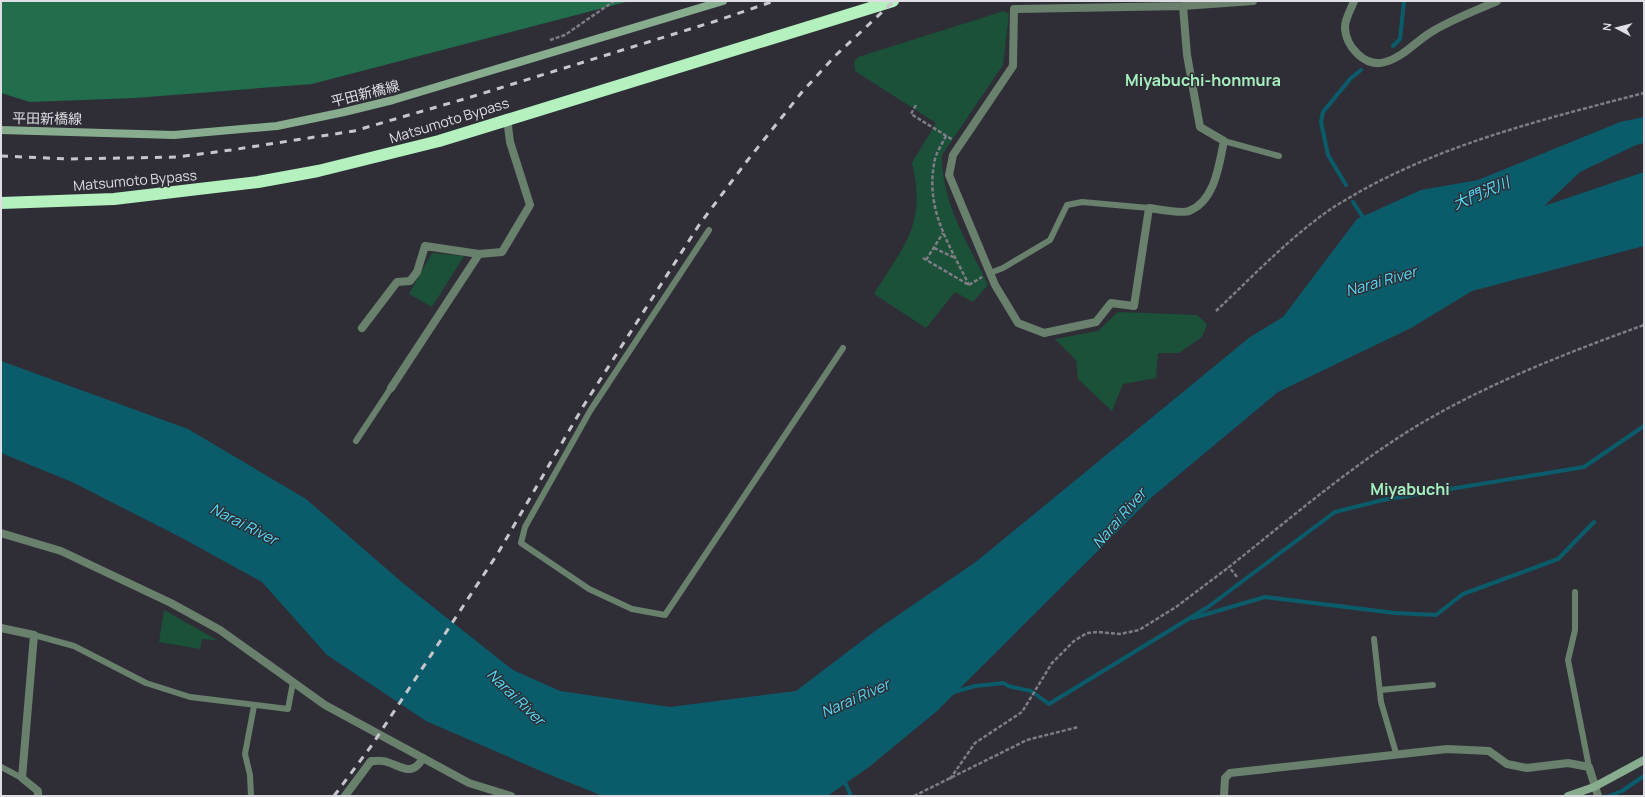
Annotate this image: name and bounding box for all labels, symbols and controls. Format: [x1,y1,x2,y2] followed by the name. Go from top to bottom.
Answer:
[1597,8,1637,48] north arrow
[1599,22,1615,32] text: N
[1125,69,1281,91] district label: Miyabuchi-honmura
[329,75,401,111] street label: 平田新橋線
[387,93,511,147] street label: Matsumoto Bypass
[12,108,82,128] street label: 平田新橋線
[72,165,198,195] street label: Matsumoto Bypass
[1449,171,1515,214] water label: 大門沢川
[1343,260,1421,301] water label: Narai River
[1370,478,1450,500] district label: Miyabuchi
[1087,482,1153,552] water label: Narai River
[207,498,284,551] water label: Narai River
[482,664,551,732] water label: Narai River
[817,673,895,722] water label: Narai River

